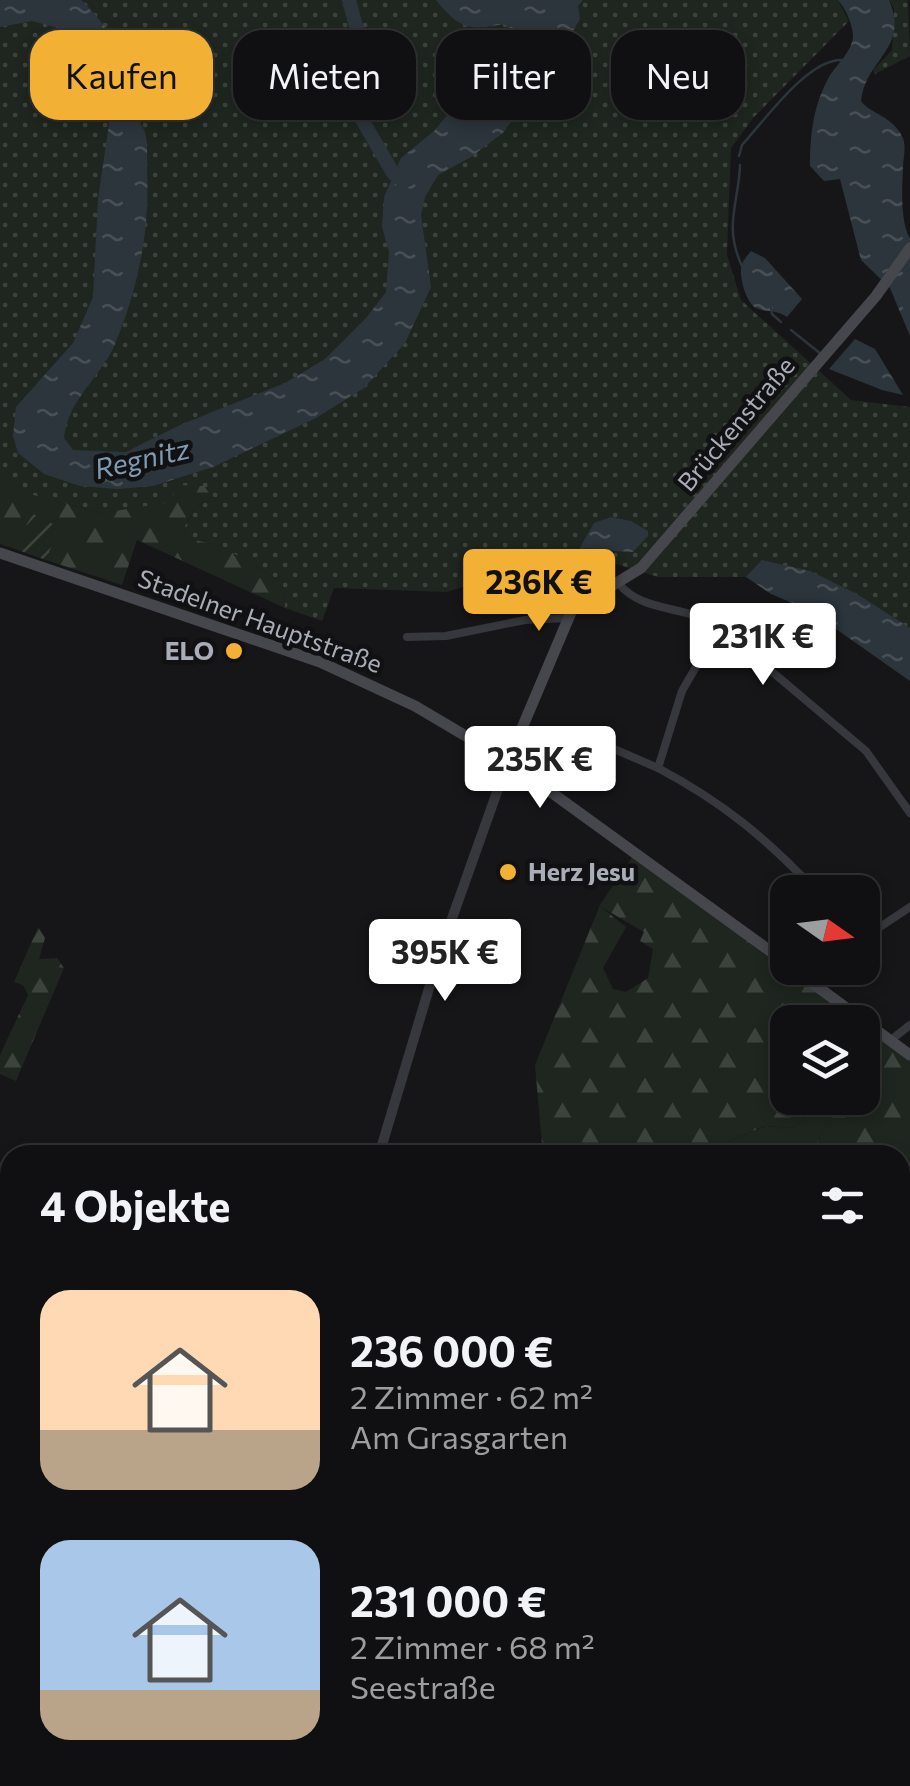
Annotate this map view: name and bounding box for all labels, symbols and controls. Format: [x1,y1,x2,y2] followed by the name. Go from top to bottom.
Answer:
[30,30,213,120] chip: Kaufen
[233,30,416,120] chip: Mieten
[436,30,591,120] chip: Filter
[611,30,745,120] chip: Neu
[671,350,800,496] street label: Brückenstraße
[91,431,193,485] water label: Regnitz
[458,549,620,634] pin: 236K €
[485,561,593,601] text: 236K €
[134,562,386,678] street label: Stadelner Hauptstraße
[682,603,844,688] pin: 231K €
[712,615,814,655] text: 231K €
[165,635,214,665] place label: ELO
[223,640,245,662] marker: ELO
[459,726,621,811] pin: 235K €
[487,738,593,778] text: 235K €
[528,856,635,886] place label: Herz Jesu
[497,861,519,883] marker: Herz Jesu
[770,875,880,985] north arrow
[770,875,880,1115] map controls
[364,919,526,1004] pin: 395K €
[391,931,499,971] text: 395K €
[770,1005,880,1115] button: layers
[815,1178,870,1233] icon: filters
[40,1179,230,1231] text: 4 Objekte
[350,1324,554,1376] text: 236 000 €
[120,1330,240,1450] icon: home
[350,1376,593,1416] text: 2 Zimmer · 62 m²
[350,1416,568,1456] text: Am Grasgarten
[350,1574,547,1626] text: 231 000 €
[120,1580,240,1700] icon: home
[350,1626,595,1666] text: 2 Zimmer · 68 m²
[350,1666,496,1706] text: Seestraße

